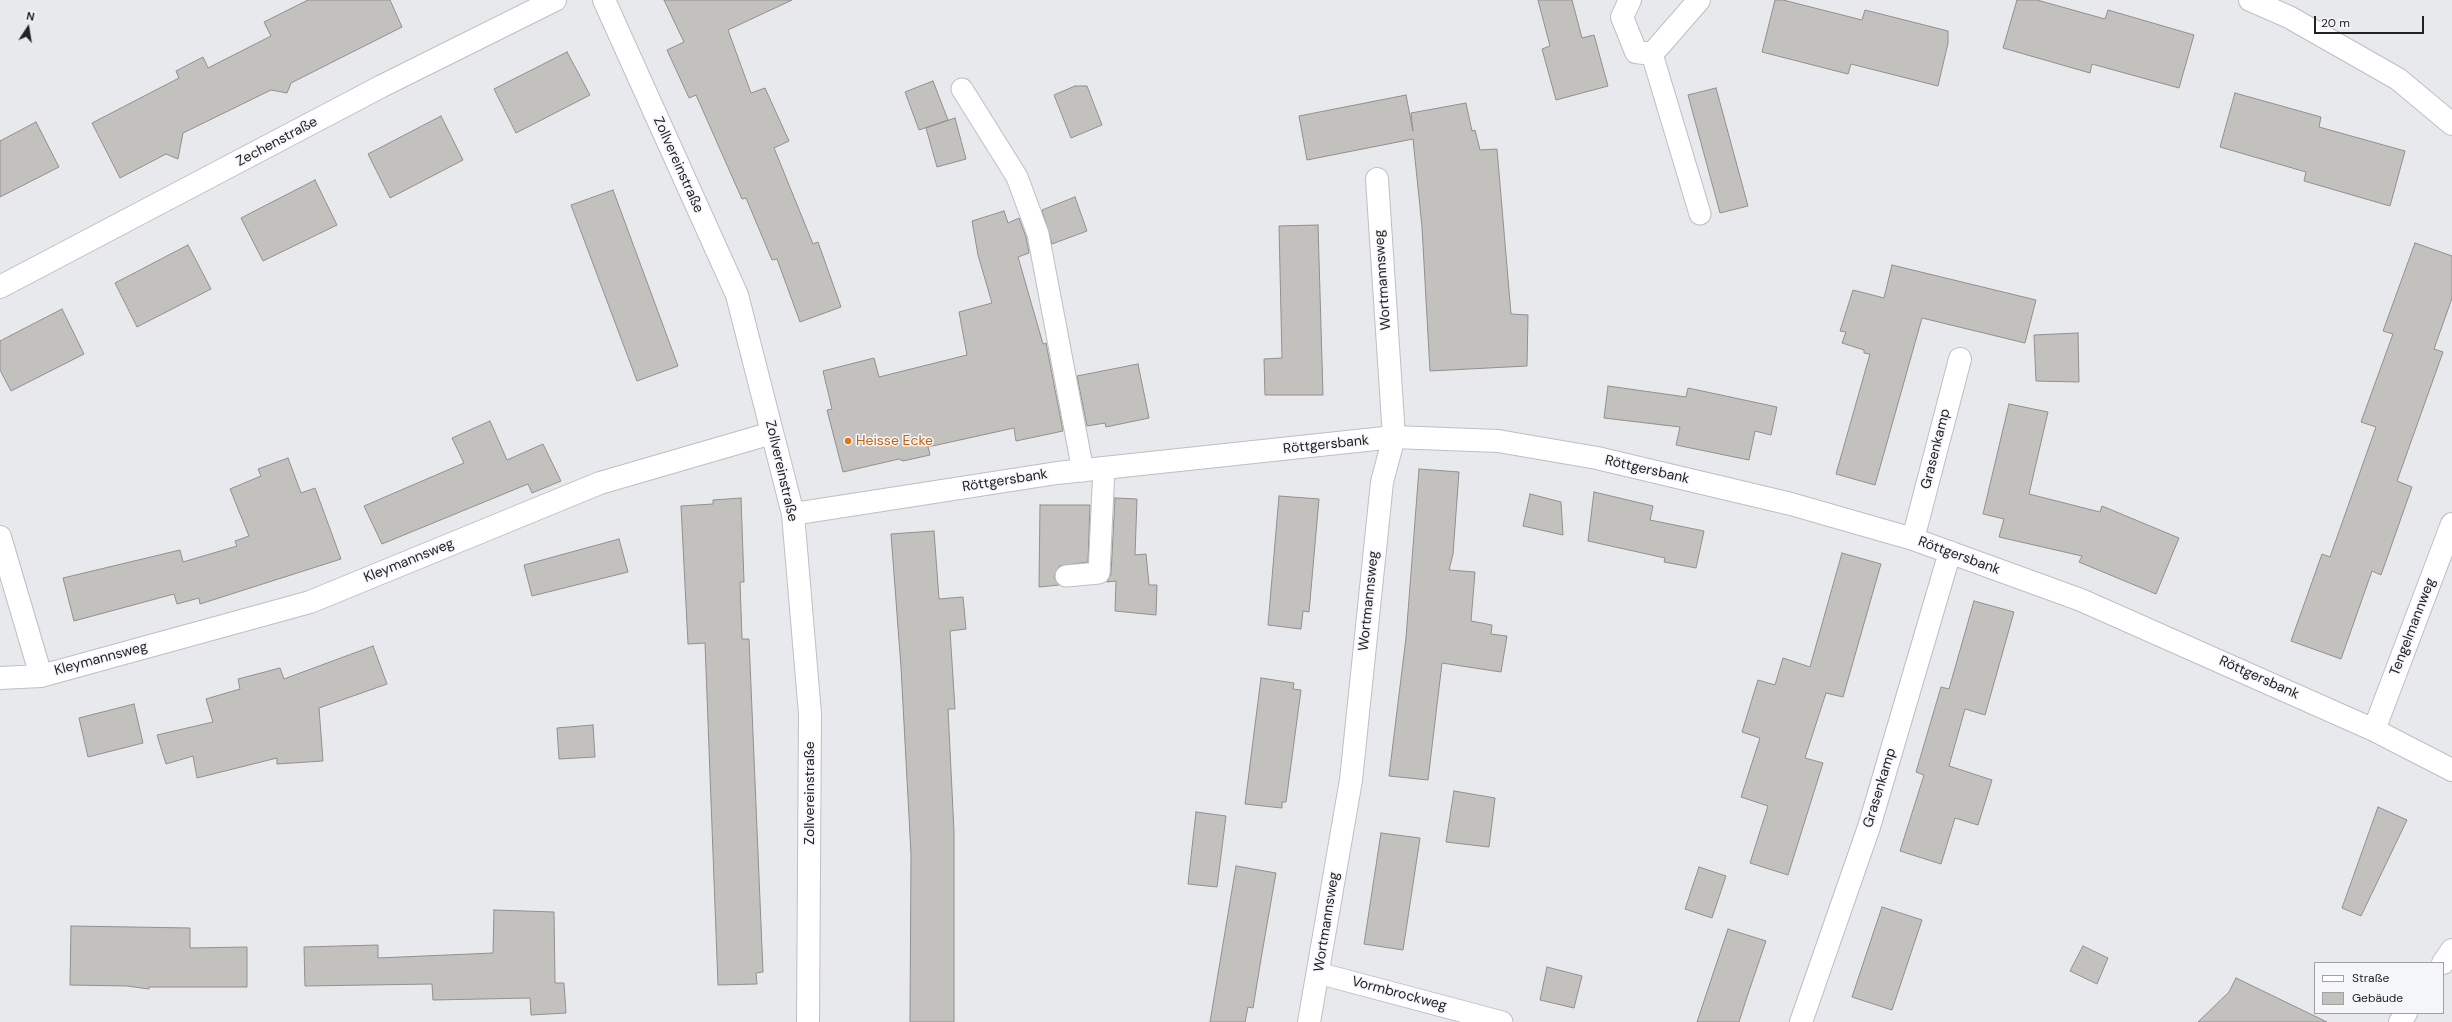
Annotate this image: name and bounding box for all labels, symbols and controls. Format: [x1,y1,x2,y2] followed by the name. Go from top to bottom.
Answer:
[8,8,48,48] north arrow
[2316,8,2426,34] scale bar
[25,9,36,24] text: N
[2321,15,2350,31] text: 20 m
[234,114,320,170] street label: Zechenstraße
[649,114,707,216] street label: Zollvereinstraße
[1371,229,1395,331] street label: Wortmannsweg
[1918,407,1954,491] street label: Grasenkamp
[761,419,801,523] street label: Zollvereinstraße
[1282,432,1370,458] street label: Röttgersbank
[856,433,933,449] place label: Heisse Ecke
[843,436,853,446] marker: Heisse Ecke
[1603,452,1691,488] street label: Röttgersbank
[961,466,1049,496] street label: Röttgersbank
[1916,533,2002,579] street label: Röttgersbank
[361,535,457,587] street label: Kleymannsweg
[1355,550,1383,652] street label: Wortmannsweg
[2387,576,2439,678] street label: Tengelmannweg
[53,638,149,680] street label: Kleymannsweg
[2216,653,2302,703] street label: Röttgersbank
[802,741,818,845] street label: Zollvereinstraße
[1860,746,1900,830] street label: Grasenkamp
[1311,871,1343,973] street label: Wortmannsweg
[2314,962,2444,1014] legend
[2352,970,2389,986] text: Straße
[1350,973,1448,1015] street label: Vormbrockweg
[2352,990,2403,1006] text: Gebäude

